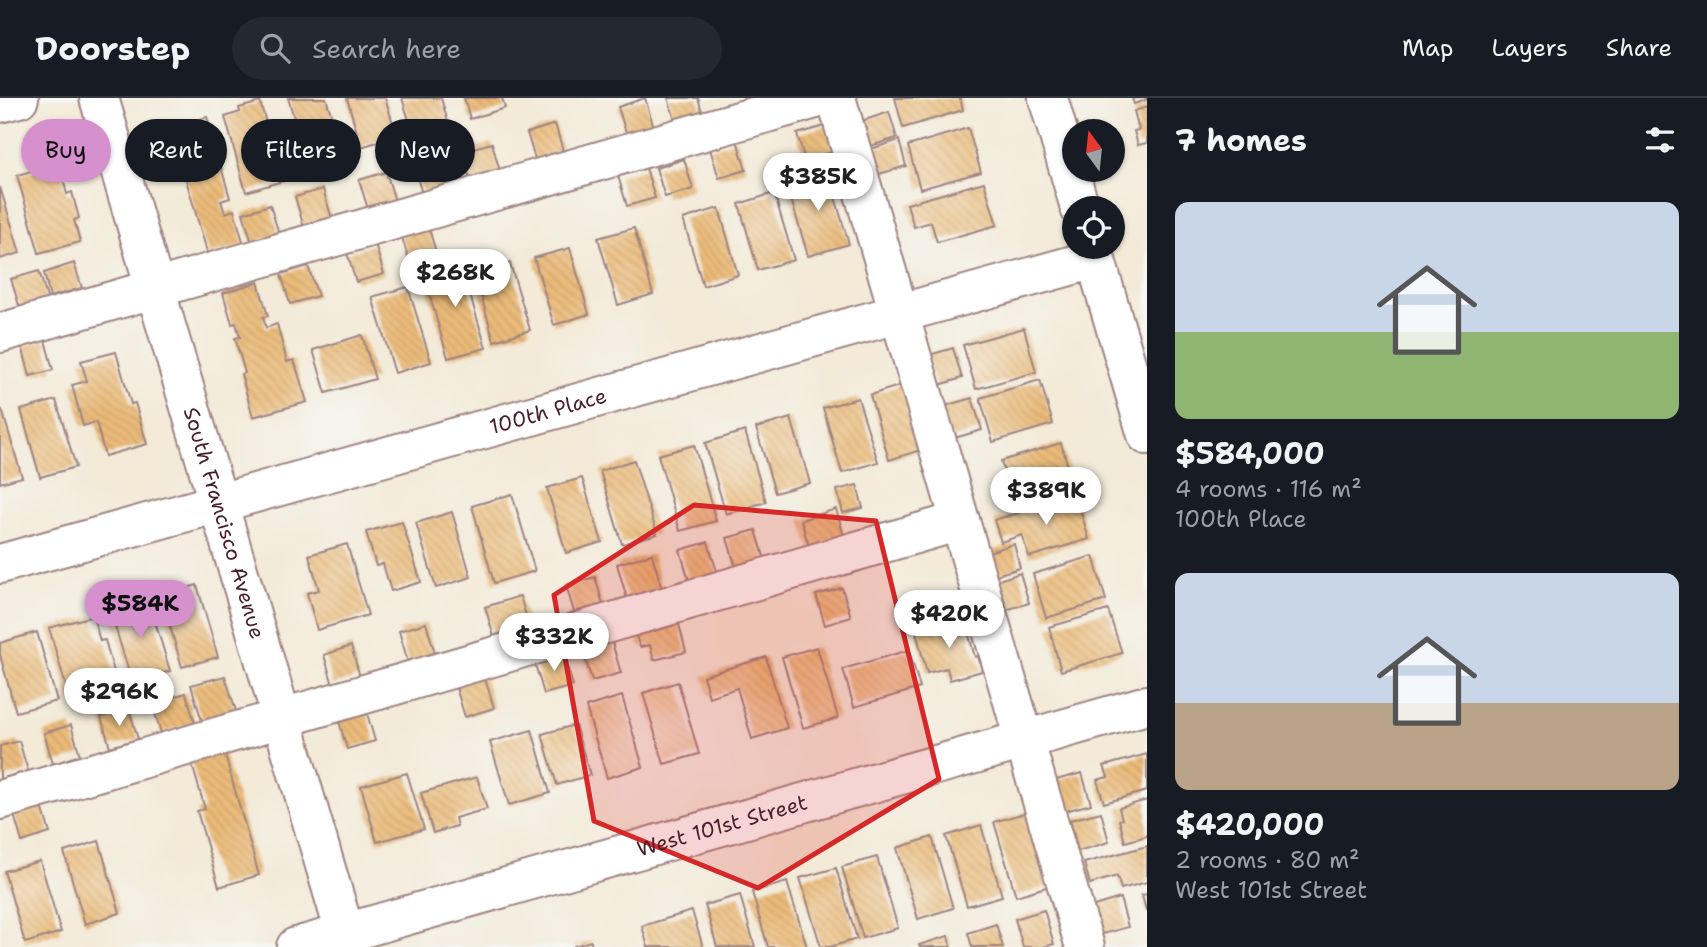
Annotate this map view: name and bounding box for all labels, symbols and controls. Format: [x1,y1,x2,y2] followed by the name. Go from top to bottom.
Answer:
[232,17,722,80] search box
[35,26,190,71] text: Doorstep
[256,29,294,67] icon: search
[312,31,461,66] text: Search here
[1402,32,1453,64] text: Map
[1491,32,1568,64] text: Layers
[1606,32,1672,64] text: Share
[21,119,111,182] chip: Buy
[125,119,227,182] chip: Rent
[241,119,361,182] chip: Filters
[375,119,475,182] chip: New
[1062,119,1125,182] north arrow
[1062,119,1125,259] map controls
[1175,120,1307,161] text: 7 homes
[1641,121,1679,159] icon: filters
[769,153,867,213] pin: $385K
[779,161,857,191] text: $385K
[1062,196,1125,259] button: locate
[1364,247,1490,373] icon: home
[406,250,504,309] pin: $268K
[416,257,494,287] text: $268K
[486,382,610,441] street label: 100th Place
[177,404,271,642] street label: South Francisco Avenue
[1175,433,1325,474] text: $584,000
[997,468,1095,527] pin: $389K
[1175,474,1362,504] text: 4 rooms · 116 m²
[1006,475,1086,505] text: $389K
[1175,504,1307,534] text: 100th Place
[91,580,189,640] pin: $584K
[101,588,179,618] text: $584K
[900,590,998,650] pin: $420K
[910,598,988,628] text: $420K
[505,614,603,673] pin: $332K
[1364,618,1490,744] icon: home
[515,621,593,651] text: $332K
[70,668,168,728] pin: $296K
[80,676,158,706] text: $296K
[634,788,810,863] street label: West 101st Street
[1175,804,1325,845] text: $420,000
[1175,845,1360,875] text: 2 rooms · 80 m²
[1175,875,1367,905] text: West 101st Street

